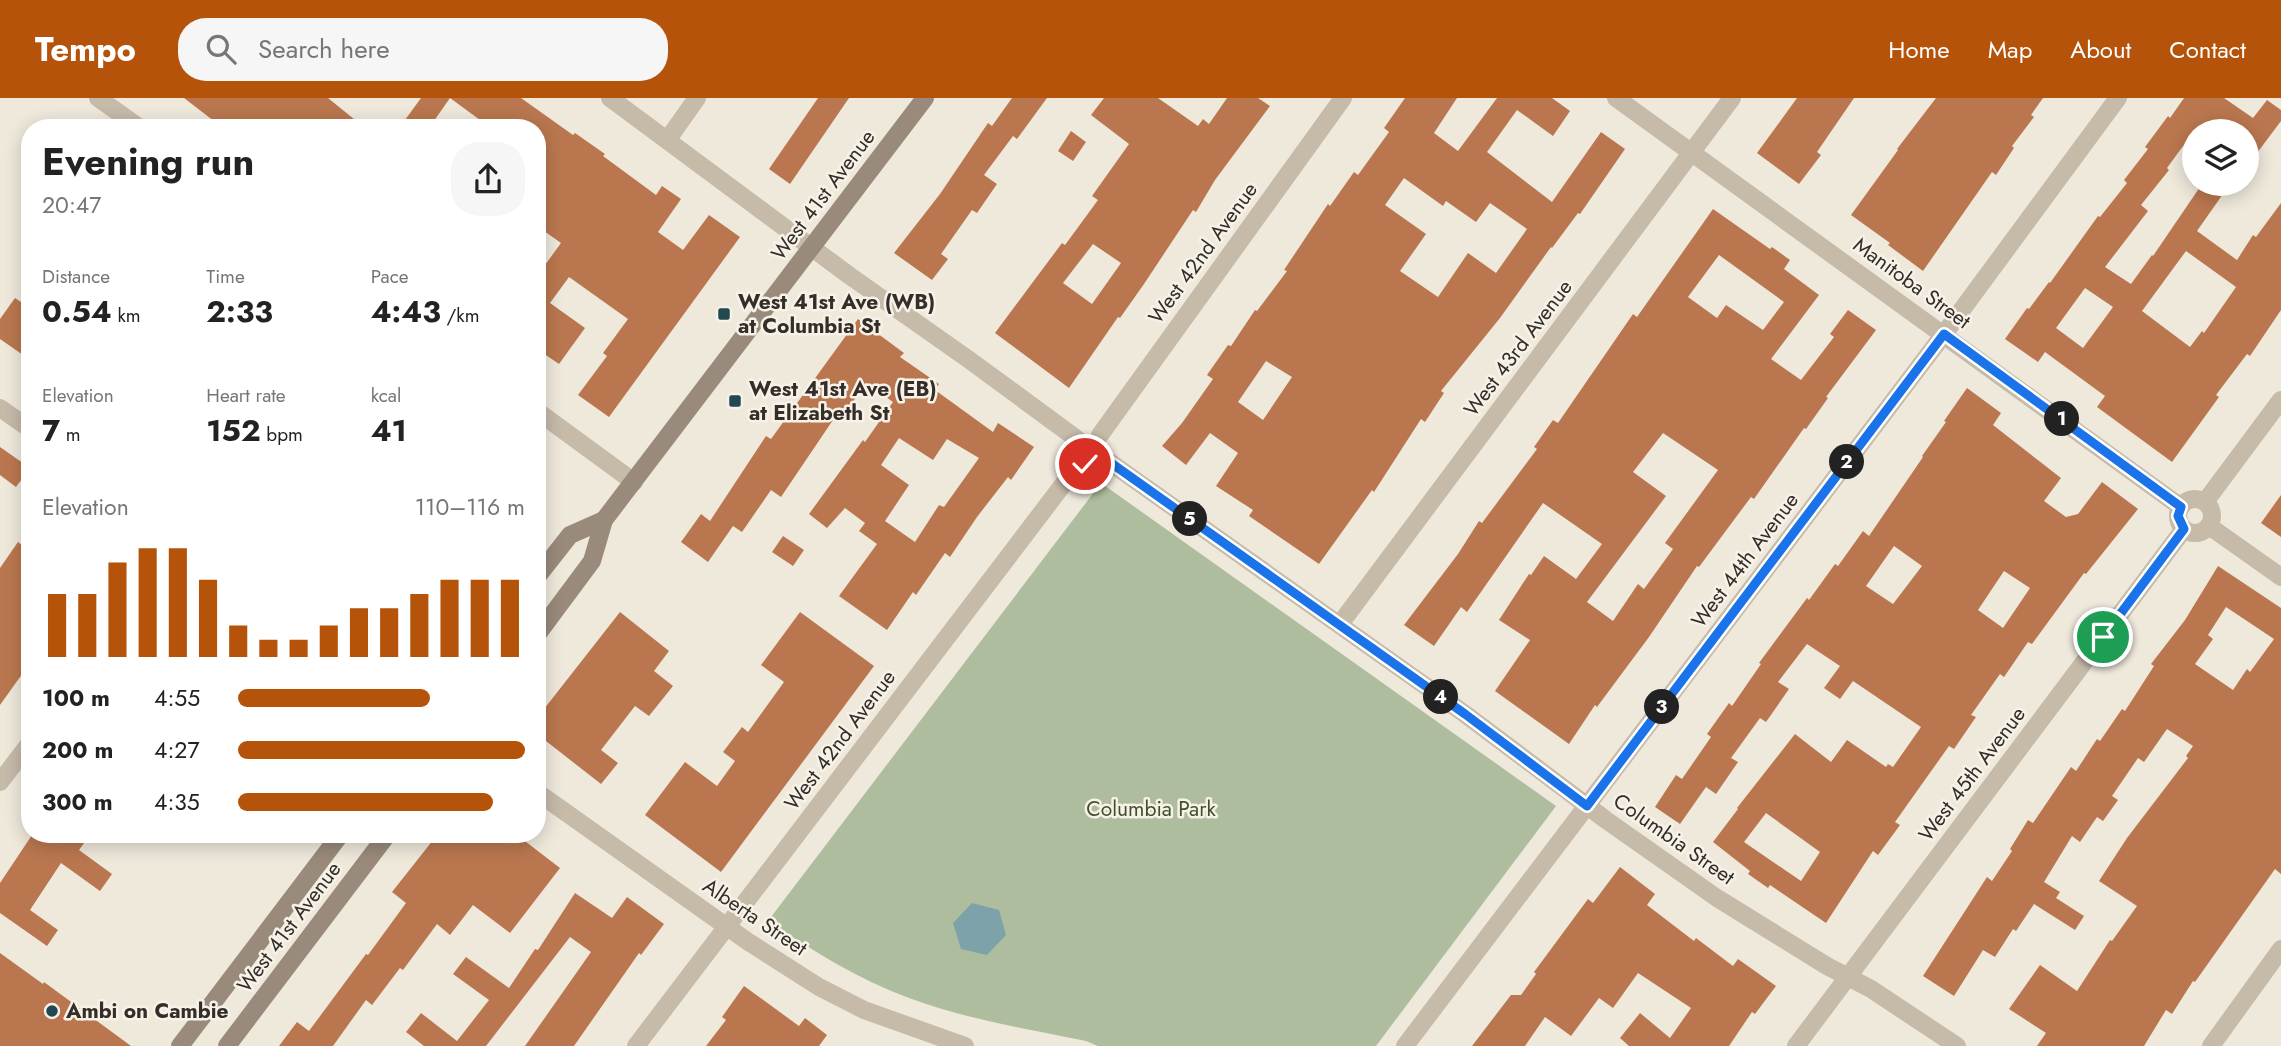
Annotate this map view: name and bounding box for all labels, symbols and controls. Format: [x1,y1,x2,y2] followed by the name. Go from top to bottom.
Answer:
[178,18,668,81] search box
[35,26,136,73] text: Tempo
[202,30,240,68] icon: search
[258,30,390,68] text: Search here
[1888,32,1950,67] text: Home
[1988,32,2032,67] text: Map
[2070,32,2131,67] text: About
[2169,32,2246,67] text: Contact
[2182,119,2259,196] map controls
[2182,119,2259,196] button: layers
[764,123,882,267] street label: West 41st Avenue
[42,134,254,189] text: Evening run
[451,142,525,216] button: share
[1141,176,1265,330] street label: West 42nd Avenue
[42,188,101,222] text: 20:47
[1847,230,1977,336] street label: Manitoba Street
[42,263,110,290] text: Distance
[206,263,245,290] text: Time
[371,263,409,290] text: Pace
[1457,273,1580,423] street label: West 43rd Avenue
[738,287,935,341] place label: West 41st Ave (WB) at Columbia St
[42,290,112,333] text: 0.54
[206,290,273,333] text: 2:33
[371,290,441,333] text: 4:43
[112,302,141,329] text: km
[441,302,480,329] text: /km
[716,306,732,322] marker: West 41st Ave (WB) at Columbia St
[749,374,937,428] place label: West 41st Ave (EB) at Elizabeth St
[42,382,114,409] text: Elevation
[206,382,286,409] text: Heart rate
[371,382,401,409] text: kcal
[727,393,743,409] marker: West 41st Ave (EB) at Elizabeth St
[2044,402,2080,436] pin: 1
[2057,405,2066,432] text: 1
[42,409,60,452] text: 7
[206,409,261,452] text: 152
[371,409,407,452] text: 41
[60,421,81,448] text: m
[261,421,303,448] text: bpm
[1055,434,1115,494] pin
[1829,444,1864,480] pin: 2
[1066,445,1104,483] icon: check
[1840,448,1853,475] text: 2
[1684,486,1806,634] street label: West 44th Avenue
[42,490,129,524] text: Elevation
[415,490,525,524] text: 110–116 m
[1172,502,1208,536] pin: 5
[1183,505,1196,532] text: 5
[2073,607,2133,667] pin
[2084,618,2122,656] icon: arrive
[777,663,903,816] street label: West 42nd Avenue
[1424,680,1458,714] pin: 4
[42,681,110,715] text: 100 m
[154,681,200,715] text: 4:55
[1434,683,1447,710] text: 4
[1644,690,1680,724] pin: 3
[1656,693,1667,720] text: 3
[1911,700,2033,848] street label: West 45th Avenue
[42,733,113,767] text: 200 m
[154,733,199,767] text: 4:27
[42,785,113,819] text: 300 m
[154,785,200,819] text: 4:35
[1607,786,1741,892] street label: Columbia Street
[1086,794,1216,824] park label: Columbia Park
[230,855,348,999] street label: West 41st Avenue
[697,871,813,963] street label: Alberta Street
[65,996,229,1026] place label: Ambi on Cambie
[44,1003,60,1019] marker: Ambi on Cambie

